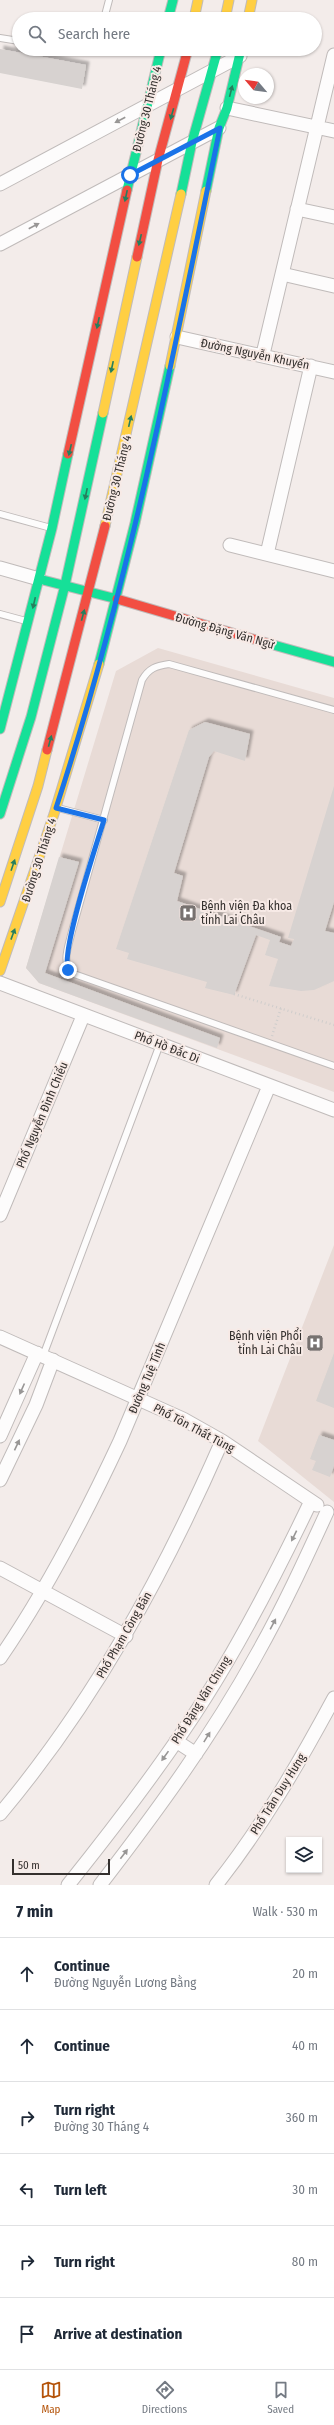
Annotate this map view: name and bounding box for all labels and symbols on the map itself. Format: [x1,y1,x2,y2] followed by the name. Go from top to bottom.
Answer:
[130,65,164,153] street label: Đường 30 Tháng 4
[238,68,274,104] north arrow
[229,85,235,97] one-way arrow
[169,108,175,120] one-way arrow
[114,117,126,123] one-way arrow
[121,166,139,184] route start
[122,190,128,202] one-way arrow
[29,223,40,229] one-way arrow
[137,234,143,246] one-way arrow
[95,317,101,329] one-way arrow
[199,335,311,372] street label: Đường Nguyễn Khuyến
[109,361,115,373] one-way arrow
[128,415,134,427] one-way arrow
[100,434,134,522] street label: Đường 30 Tháng 4
[66,444,72,456] one-way arrow
[82,488,88,500] one-way arrow
[30,597,36,610] one-way arrow
[80,609,86,621] one-way arrow
[174,610,277,652] street label: Đường Đặng Văn Ngữ
[47,734,53,747] one-way arrow
[19,816,59,904] street label: Đường 30 Tháng 4
[10,859,16,871] one-way arrow
[201,899,292,927] place label: Bệnh viện Đa khoa tỉnh Lai Châu
[178,903,198,923] hospital icon: Bệnh viện Đa khoa tỉnh Lai Châu
[11,928,17,940] one-way arrow
[59,961,77,979] route end
[132,1026,202,1066] street label: Phố Hồ Đắc Di
[11,1059,71,1170] street label: Phố Nguyễn Đình Chiểu
[229,1327,302,1357] place label: Bệnh viện Phổi tỉnh Lai Châu
[305,1333,325,1353] hospital icon: Bệnh viện Phổi tỉnh Lai Châu
[126,1340,168,1416] street label: Đường Tuệ Tĩnh
[18,1383,24,1395] one-way arrow
[151,1400,238,1455] street label: Phố Tôn Thất Tùng
[14,1439,20,1451] one-way arrow
[291,1530,297,1542] one-way arrow
[93,1589,154,1681] street label: Phố Phạm Công Bân
[270,1619,276,1630] one-way arrow
[168,1653,234,1746] street label: Phố Đặng Văn Chung
[204,1731,211,1743] one-way arrow
[247,1750,309,1837] street label: Phố Trần Duy Hưng
[161,1751,169,1762] one-way arrow
[120,1849,128,1859] one-way arrow
[12,1857,110,1876] scale bar

